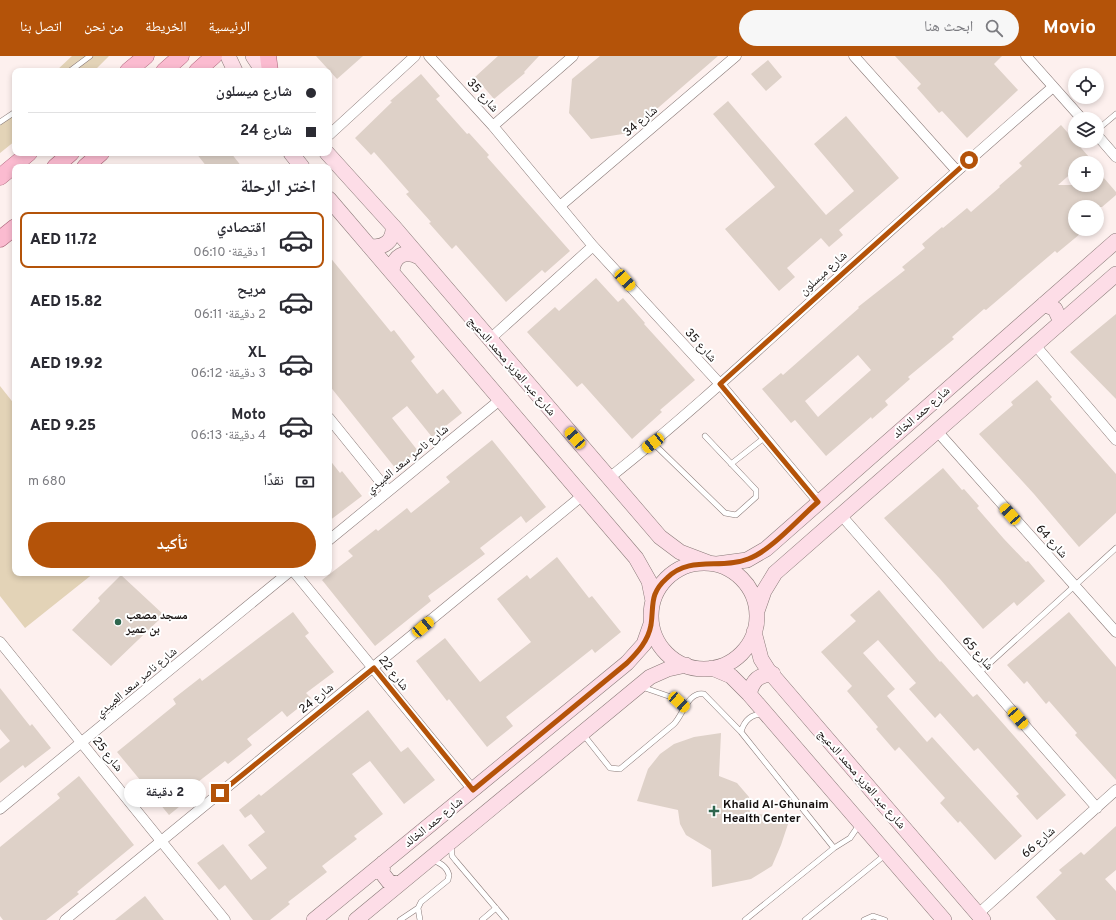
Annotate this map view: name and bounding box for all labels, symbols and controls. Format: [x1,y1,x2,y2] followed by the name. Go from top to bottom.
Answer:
[739,10,1019,46] search box
[1043,16,1096,40] text: Movio
[983,17,1005,39] icon: search
[924,18,973,37] text: ابحث هنا
[20,19,62,36] text: اتصل بنا
[84,19,123,36] text: من نحن
[145,19,187,36] text: الخريطة
[209,19,250,36] text: الرئيسية
[1068,68,1104,236] map controls
[1068,68,1104,104] button: locate
[463,75,502,116] street label: شارع 35
[216,83,292,102] text: شارع ميسلون
[620,103,661,141] street label: شارع 34
[1068,112,1104,148] button: layers
[240,122,292,141] text: شارع 24
[960,151,978,169] route start
[1068,156,1104,192] button: +
[241,176,316,199] text: اختر الرحلة
[1068,200,1104,236] button: −
[217,219,266,238] text: اقتصادي
[278,222,314,258] icon: car
[30,231,97,250] text: AED 11.72
[193,245,266,261] text: 1 دقيقة · 06:10
[796,248,851,299] street label: شارع ميسلون
[613,267,637,293] car
[237,281,266,300] text: مريح
[278,284,314,320] icon: car
[30,293,102,312] text: AED 15.82
[194,307,266,323] text: 2 دقيقة · 06:11
[464,313,559,420] street label: شارع عبد العزيز محمد الدعيج
[681,325,720,366] street label: شارع 35
[248,344,266,363] text: XL
[278,346,314,382] icon: car
[30,355,103,374] text: AED 19.92
[191,366,266,382] text: 3 دقيقة · 06:12
[889,383,954,442] street label: شارع حمد الخالد
[231,406,266,425] text: Moto
[278,408,314,444] icon: car
[30,417,96,436] text: AED 9.25
[363,421,453,499] street label: شارع ناصر سعد العبيدي
[563,425,587,451] car
[191,428,266,444] text: 4 دقيقة · 06:13
[640,431,666,455] car
[294,471,316,493] icon: cash
[263,472,284,491] text: نقدًا
[28,474,66,490] text: 680 m
[998,501,1022,527] car
[1032,521,1071,562] street label: شارع 64
[28,522,316,568] button: تأكيد
[125,608,188,638] place label: مسجد مصعب بن عمير
[410,615,436,639] car
[113,617,123,627] marker: مسجد مصعب بن عمير
[958,633,997,674] street label: شارع 65
[93,644,182,722] street label: شارع ناصر سعد العبيدي
[374,653,412,694] street label: شارع 22
[296,680,337,718] street label: شارع 24
[666,690,692,714] car
[1006,705,1030,731] car
[814,726,909,833] street label: شارع عبد العزيز محمد الدعيج
[88,734,126,775] street label: شارع 25
[124,779,206,807] callout: 2 دقيقة
[211,784,229,802] route end
[146,785,184,801] text: 2 دقيقة
[401,794,466,851] street label: شارع حمد الخالد
[723,797,829,827] place label: Khalid Al-Ghunaim Health Center
[708,805,720,817] marker: Khalid Al-Ghunaim Health Center
[1018,823,1059,862] street label: شارع 66

